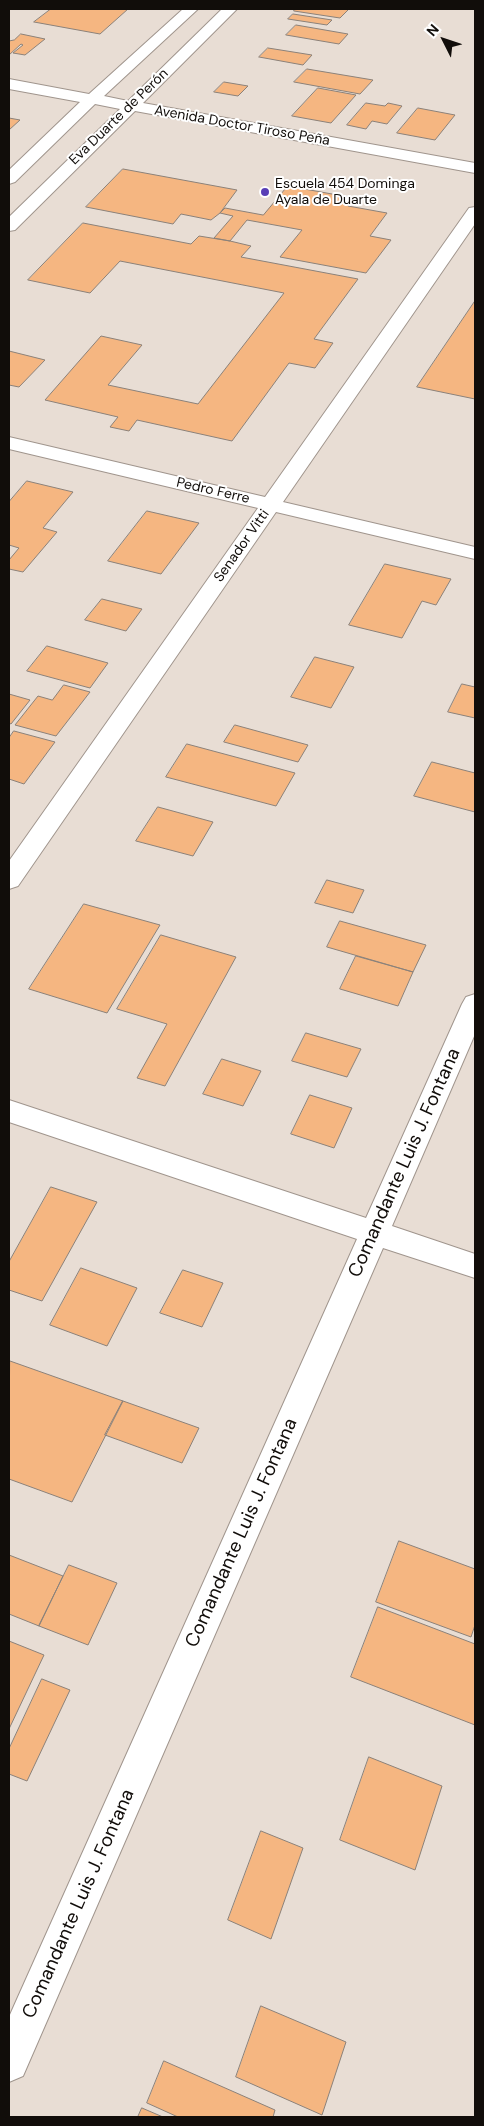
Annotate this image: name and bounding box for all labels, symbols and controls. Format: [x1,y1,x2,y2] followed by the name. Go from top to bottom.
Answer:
[419,15,469,65] north arrow
[423,20,443,40] text: N
[66,65,172,169] street label: Eva Duarte de Perón
[153,102,331,150] street label: Avenida Doctor Tiroso Peña
[275,176,415,208] place label: Escuela 454 Dominga Ayala de Duarte
[259,186,271,198] marker: Escuela 454 Dominga Ayala de Duarte
[175,474,251,508] street label: Pedro Ferre
[211,506,273,586] street label: Senador Vitti
[344,1045,466,1281] street label: Comandante Luis J. Fontana
[181,1415,303,1651] street label: Comandante Luis J. Fontana
[18,1786,140,2022] street label: Comandante Luis J. Fontana

